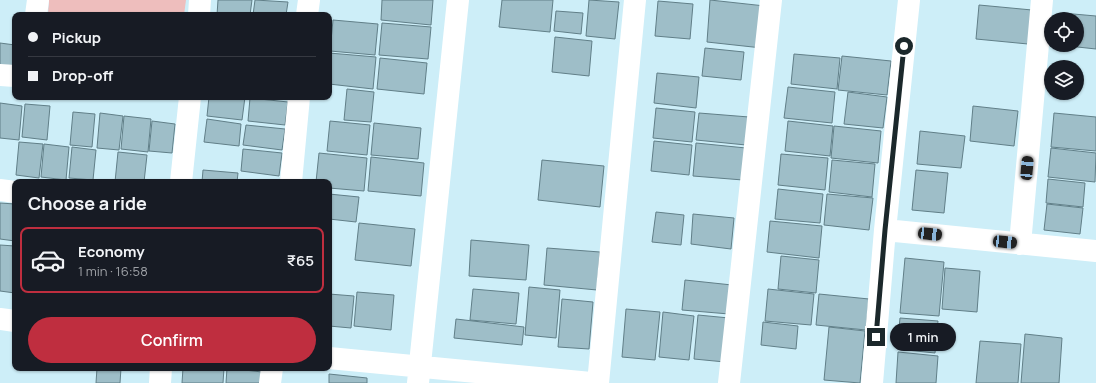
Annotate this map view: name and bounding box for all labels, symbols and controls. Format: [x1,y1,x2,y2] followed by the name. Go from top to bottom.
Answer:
[1044,12,1084,100] map controls
[1044,12,1084,52] button: locate
[52,27,101,48] text: Pickup
[895,37,913,55] route start
[1044,60,1084,100] button: layers
[52,65,113,86] text: Drop-off
[1020,156,1034,180] car
[28,191,147,215] text: Choose a ride
[917,227,943,241] car
[992,235,1018,249] car
[78,241,145,262] text: Economy
[30,242,66,278] icon: car
[287,250,314,271] text: ₹65
[78,262,148,280] text: 1 min · 16:58
[28,317,316,363] button: Confirm
[890,323,956,351] callout: 1 min
[867,328,885,346] route end
[908,328,939,346] text: 1 min

